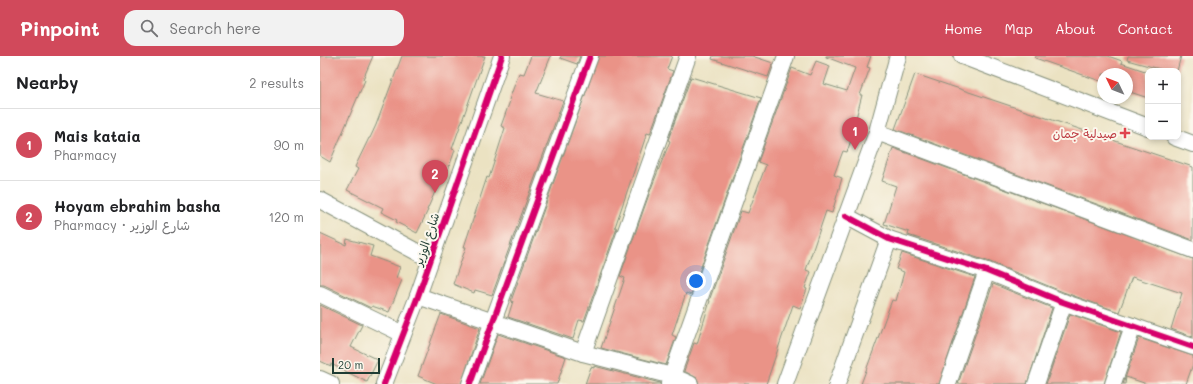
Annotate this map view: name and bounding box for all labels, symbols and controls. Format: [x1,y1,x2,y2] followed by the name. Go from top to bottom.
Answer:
[124,10,404,46] search box
[20,16,100,41] text: Pinpoint
[138,17,160,39] icon: search
[170,18,261,38] text: Search here
[944,19,982,38] text: Home
[1004,19,1033,38] text: Map
[1055,19,1096,38] text: About
[1118,19,1173,38] text: Contact
[1097,68,1133,104] north arrow
[1145,68,1181,140] map controls
[1145,68,1181,104] button: +
[16,71,78,93] text: Nearby
[249,74,304,91] text: 2 results
[1145,104,1181,140] button: −
[842,117,868,150] pin: 1
[1053,125,1117,142] place label: صيدلية جمان
[54,126,141,146] text: Mais kataia
[1120,128,1130,138] marker: صيدلية جمان
[26,136,32,153] text: 1
[274,136,304,153] text: 90 m
[54,146,117,163] text: Pharmacy
[422,160,448,193] pin: 2
[54,196,221,216] text: Hoyam ebrahim basha
[25,208,33,225] text: 2
[268,208,304,225] text: 120 m
[409,211,444,269] street label: شارع الوزير
[54,216,190,233] text: Pharmacy · شارع الوزير
[686,271,706,291] your location
[332,356,380,375] scale bar
[338,357,363,372] text: 20 m

